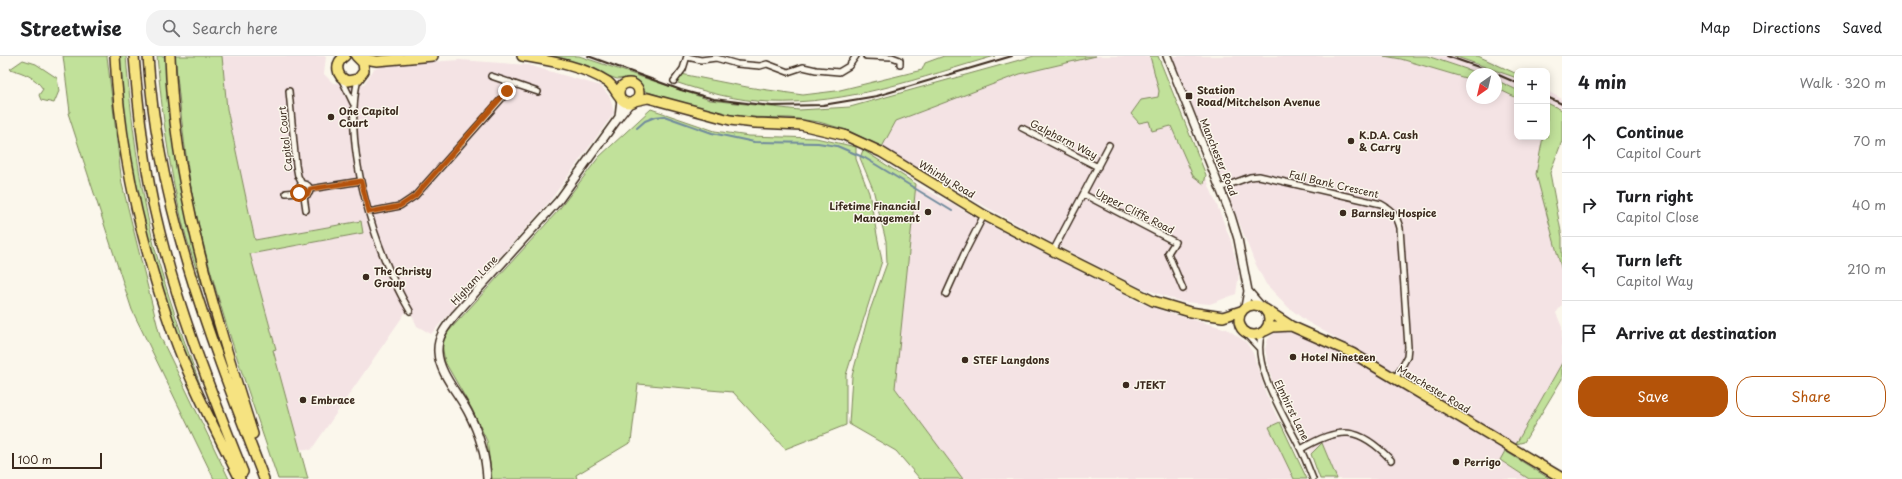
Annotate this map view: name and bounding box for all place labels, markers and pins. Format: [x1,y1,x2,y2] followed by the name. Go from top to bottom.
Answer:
[1197,82,1321,109] place label: Station Road/Mitchelson Avenue
[1184,91,1194,101] marker: Station Road/Mitchelson Avenue
[339,103,399,130] place label: One Capitol Court
[326,112,336,122] marker: One Capitol Court
[1359,127,1418,154] place label: K.D.A. Cash & Carry
[1346,136,1356,146] marker: K.D.A. Cash & Carry
[830,198,920,225] place label: Lifetime Financial Management
[1351,205,1437,221] place label: Barnsley Hospice
[923,207,933,217] marker: Lifetime Financial Management
[1338,208,1348,218] marker: Barnsley Hospice
[374,263,432,290] place label: The Christy Group
[361,272,371,282] marker: The Christy Group
[1301,349,1376,364] place label: Hotel Nineteen
[973,352,1049,367] place label: STEF Langdons
[1288,352,1298,362] marker: Hotel Nineteen
[960,355,970,365] marker: STEF Langdons
[1134,377,1166,392] place label: JTEKT
[1121,380,1131,390] marker: JTEKT
[311,392,355,407] place label: Embrace
[298,395,308,405] marker: Embrace
[1464,454,1501,469] place label: Perrigo
[1451,457,1461,467] marker: Perrigo

